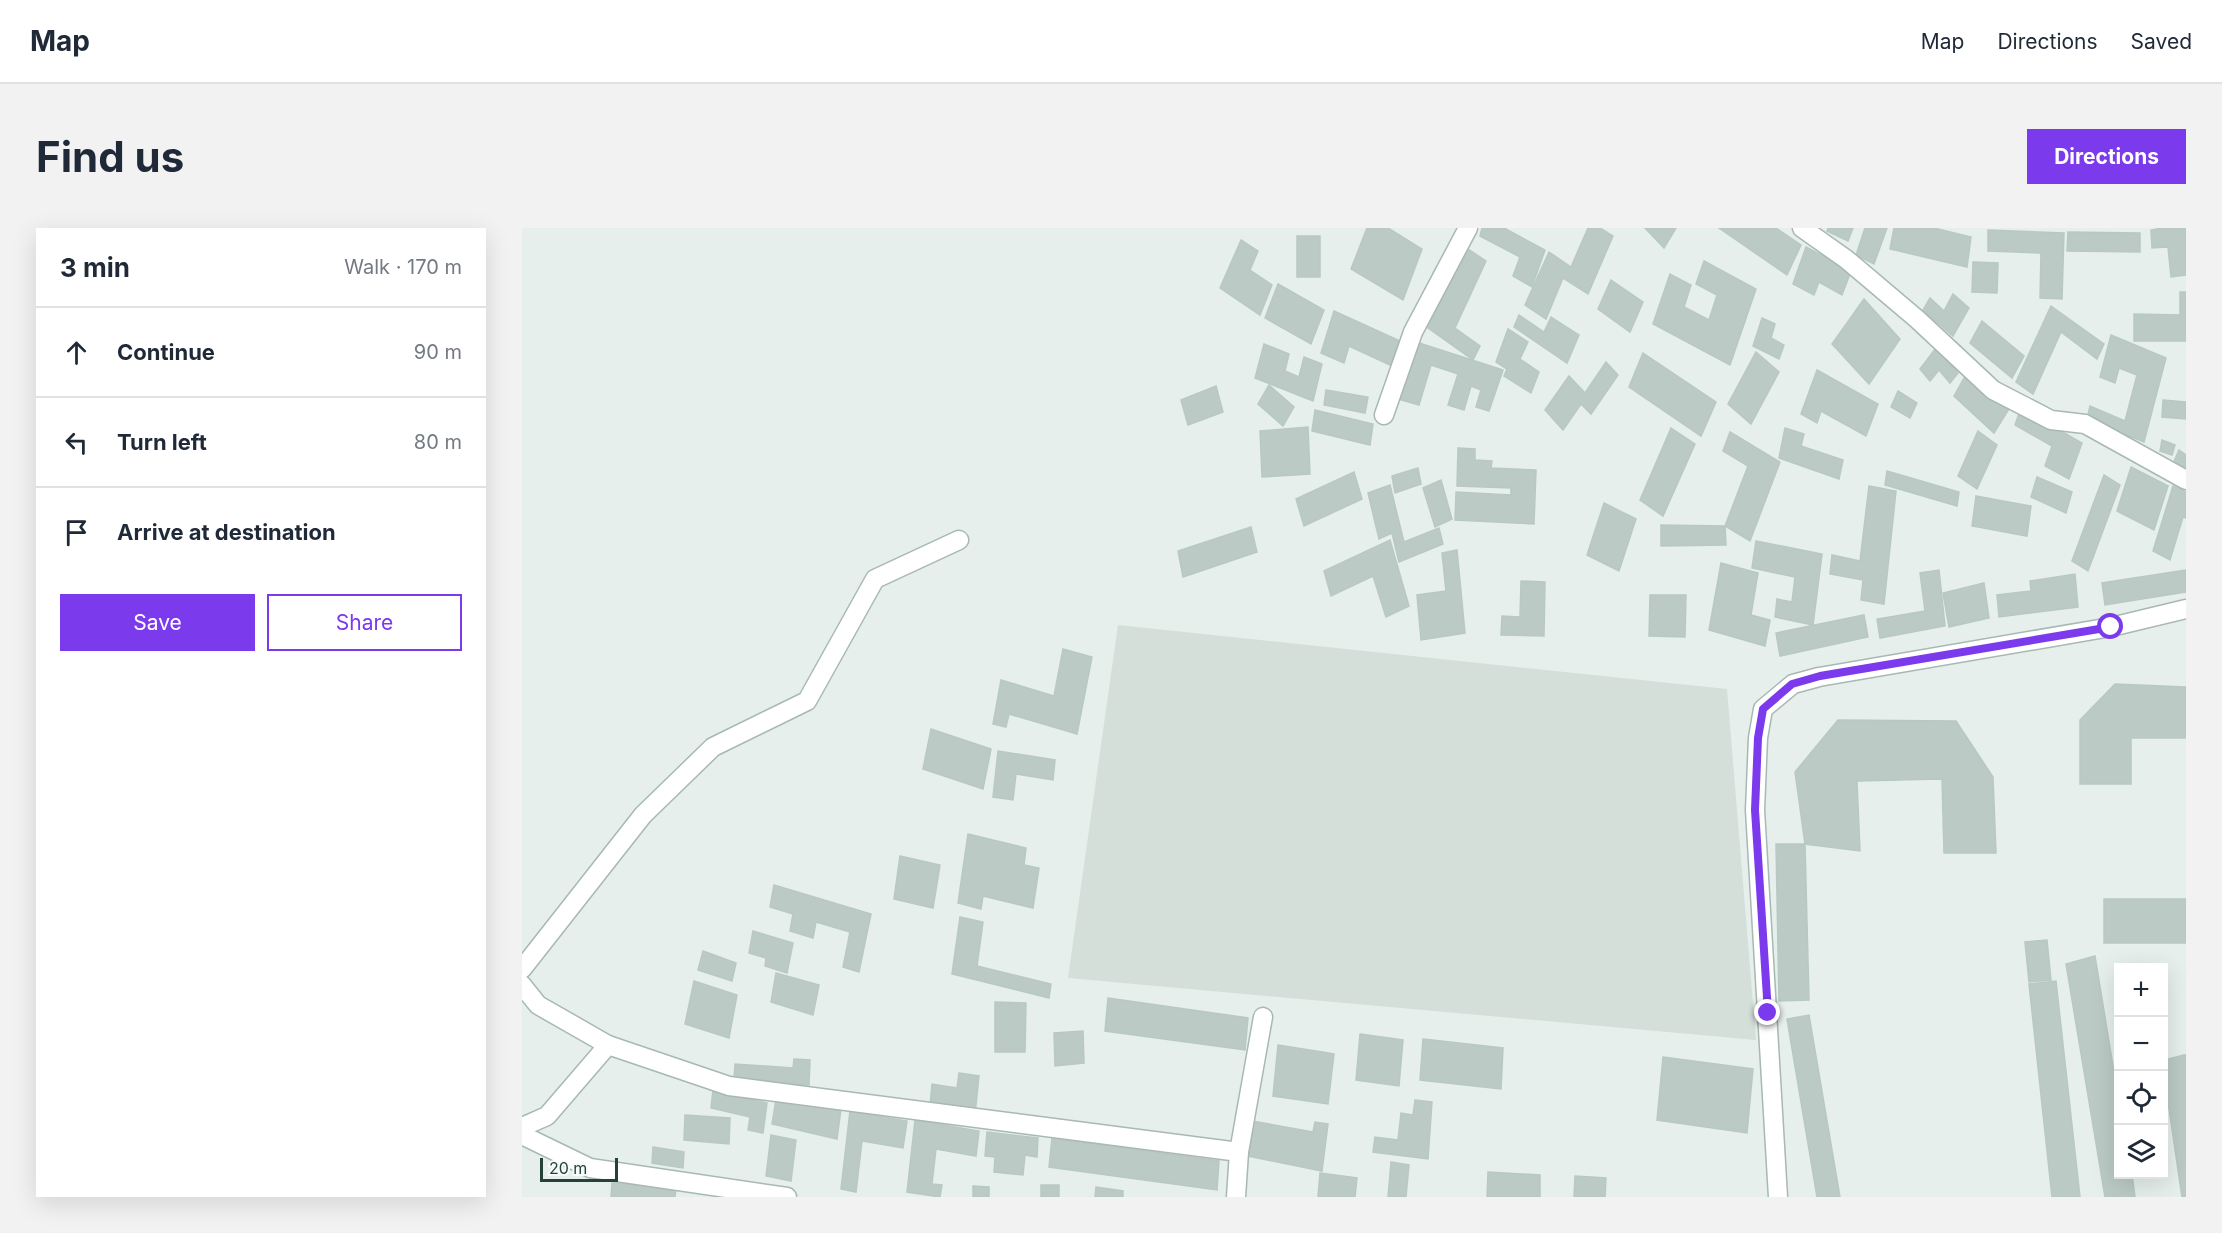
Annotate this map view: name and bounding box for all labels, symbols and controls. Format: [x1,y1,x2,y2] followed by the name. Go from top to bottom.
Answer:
[30,24,90,58] text: Map
[1921,29,1964,54] text: Map
[1997,29,2098,54] text: Directions
[2131,29,2192,54] text: Saved
[2027,129,2186,184] button: Directions
[36,131,184,182] text: Find us
[60,252,130,283] text: 3 min
[344,255,462,279] text: Walk · 170 m
[60,336,93,369] icon: ahead
[117,339,215,365] text: Continue
[414,340,462,364] text: 90 m
[60,426,93,459] icon: left
[117,429,207,455] text: Turn left
[414,430,462,454] text: 80 m
[60,516,93,549] icon: arrive
[117,519,336,545] text: Arrive at destination
[60,594,255,651] button: Save
[267,594,462,651] button: Share
[2097,613,2123,639] route start
[2114,963,2168,1179] map controls
[2114,963,2168,1017] button: +
[1754,999,1780,1025] route end
[2114,1017,2168,1071] button: −
[2114,1071,2168,1125] button: locate
[2114,1125,2168,1179] button: layers
[540,1155,618,1182] scale bar
[549,1158,587,1178] text: 20 m

